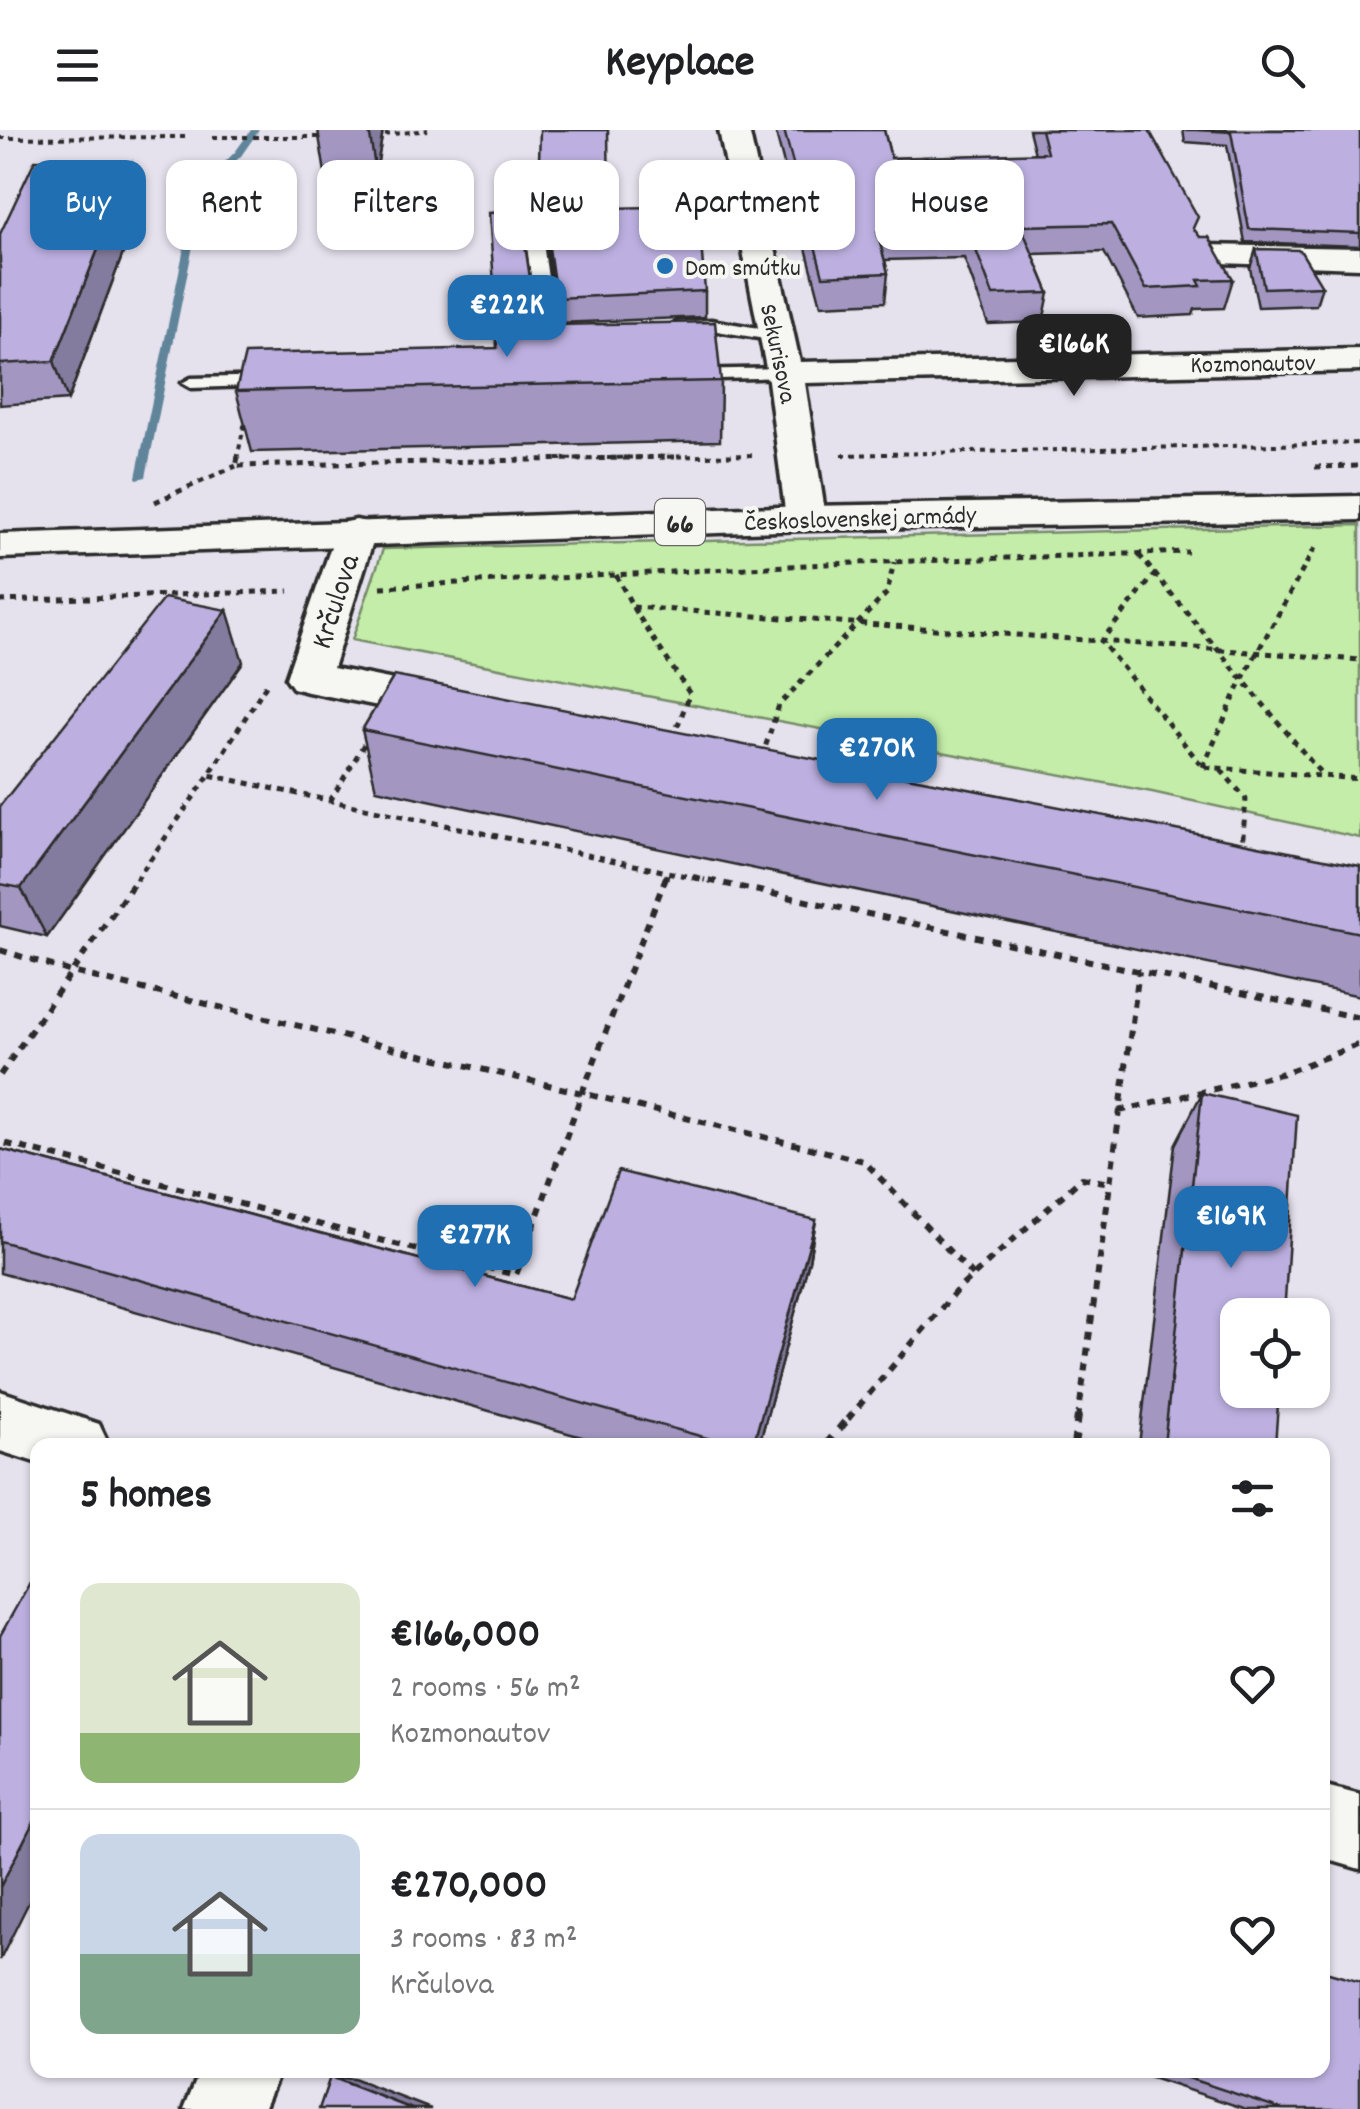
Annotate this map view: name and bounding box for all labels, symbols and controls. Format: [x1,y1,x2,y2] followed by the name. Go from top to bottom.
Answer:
[605,33,755,97] text: Keyplace
[50,38,105,93] icon: menu
[1255,38,1310,93] icon: search
[30,160,146,250] chip: Buy
[166,160,297,250] chip: Rent
[317,160,474,250] chip: Filters
[494,160,619,250] chip: New
[639,160,855,250] chip: Apartment
[875,160,1024,250] chip: House
[685,252,801,288] place label: Dom smútku
[654,255,676,277] marker: Dom smútku
[437,275,577,360] pin: €222K
[470,284,544,330] text: €222K
[748,301,804,408] street label: Sekurisova
[1004,314,1144,399] pin: €166K
[1038,323,1110,369] text: €166K
[1190,347,1317,385] street label: Kozmonautov
[655,499,705,545] road number: 66
[743,499,978,543] street label: Československej armády
[303,549,374,655] street label: Krčulova
[807,718,947,803] pin: €270K
[839,727,915,773] text: €270K
[1161,1186,1301,1271] pin: €169K
[1196,1195,1266,1241] text: €169K
[405,1205,545,1290] pin: €277K
[439,1214,511,1260] text: €277K
[1220,1298,1330,1408] map controls
[1220,1298,1330,1408] button: locate
[80,1468,212,1528] text: 5 homes
[1225,1471,1280,1526] icon: filters
[390,1607,540,1667] text: €166,000
[160,1623,280,1743] icon: home
[1225,1656,1280,1711] icon: heart
[390,1667,581,1713] text: 2 rooms · 56 m²
[390,1713,550,1759] text: Kozmonautov
[390,1858,547,1918] text: €270,000
[160,1874,280,1994] icon: home
[1225,1907,1280,1962] icon: heart
[390,1918,577,1964] text: 3 rooms · 83 m²
[390,1964,494,2010] text: Krčulova

